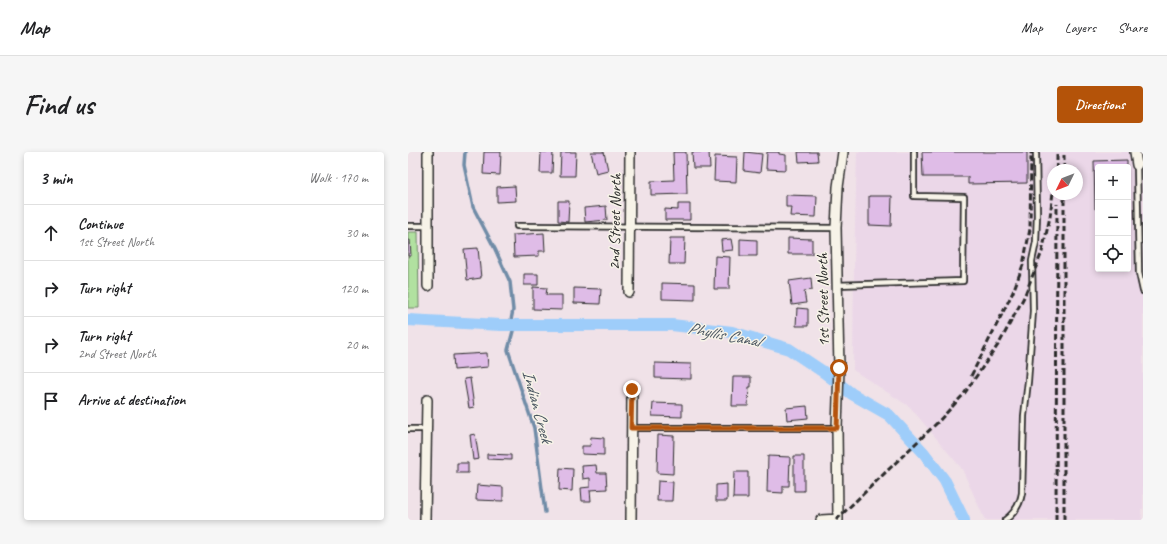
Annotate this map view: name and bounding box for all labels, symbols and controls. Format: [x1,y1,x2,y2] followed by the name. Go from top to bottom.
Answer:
[20,16,50,40] text: Map
[1021,19,1043,36] text: Map
[1065,19,1096,36] text: Layers
[1118,19,1147,36] text: Share
[1057,86,1143,123] button: Directions
[24,87,94,122] text: Find us
[1047,164,1083,200] north arrow
[1095,164,1131,272] map controls
[1095,164,1131,200] button: +
[40,168,73,189] text: 3 min
[309,170,368,186] text: Walk · 170 m
[604,173,626,270] street label: 2nd Street North
[1095,200,1131,236] button: −
[78,215,123,234] text: Continue
[40,222,62,244] icon: ahead
[346,225,368,241] text: 30 m
[78,234,154,250] text: 1st Street North
[1095,236,1131,272] button: locate
[812,252,834,347] street label: 1st Street North
[40,278,62,300] icon: right
[78,279,131,298] text: Turn right
[340,281,368,297] text: 120 m
[686,317,768,353] water label: Phyllis Canal
[78,327,131,346] text: Turn right
[40,334,62,356] icon: right
[346,337,368,353] text: 20 m
[78,346,156,362] text: 2nd Street North
[830,359,848,377] route start
[518,368,558,447] water label: Indian Creek
[623,380,641,398] route end
[40,390,62,412] icon: arrive
[78,391,185,410] text: Arrive at destination

